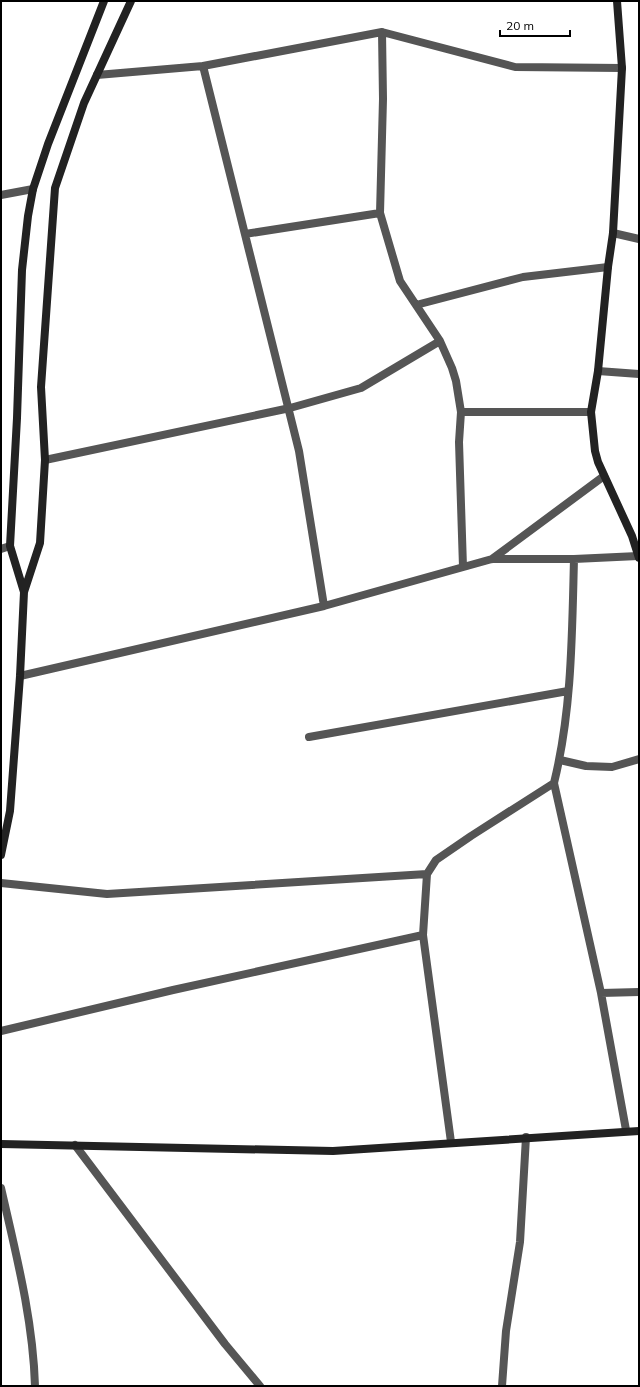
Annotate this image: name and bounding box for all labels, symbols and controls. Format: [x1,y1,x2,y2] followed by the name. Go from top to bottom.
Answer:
[500,12,570,38] scale bar
[506,18,534,33] text: 20 m

